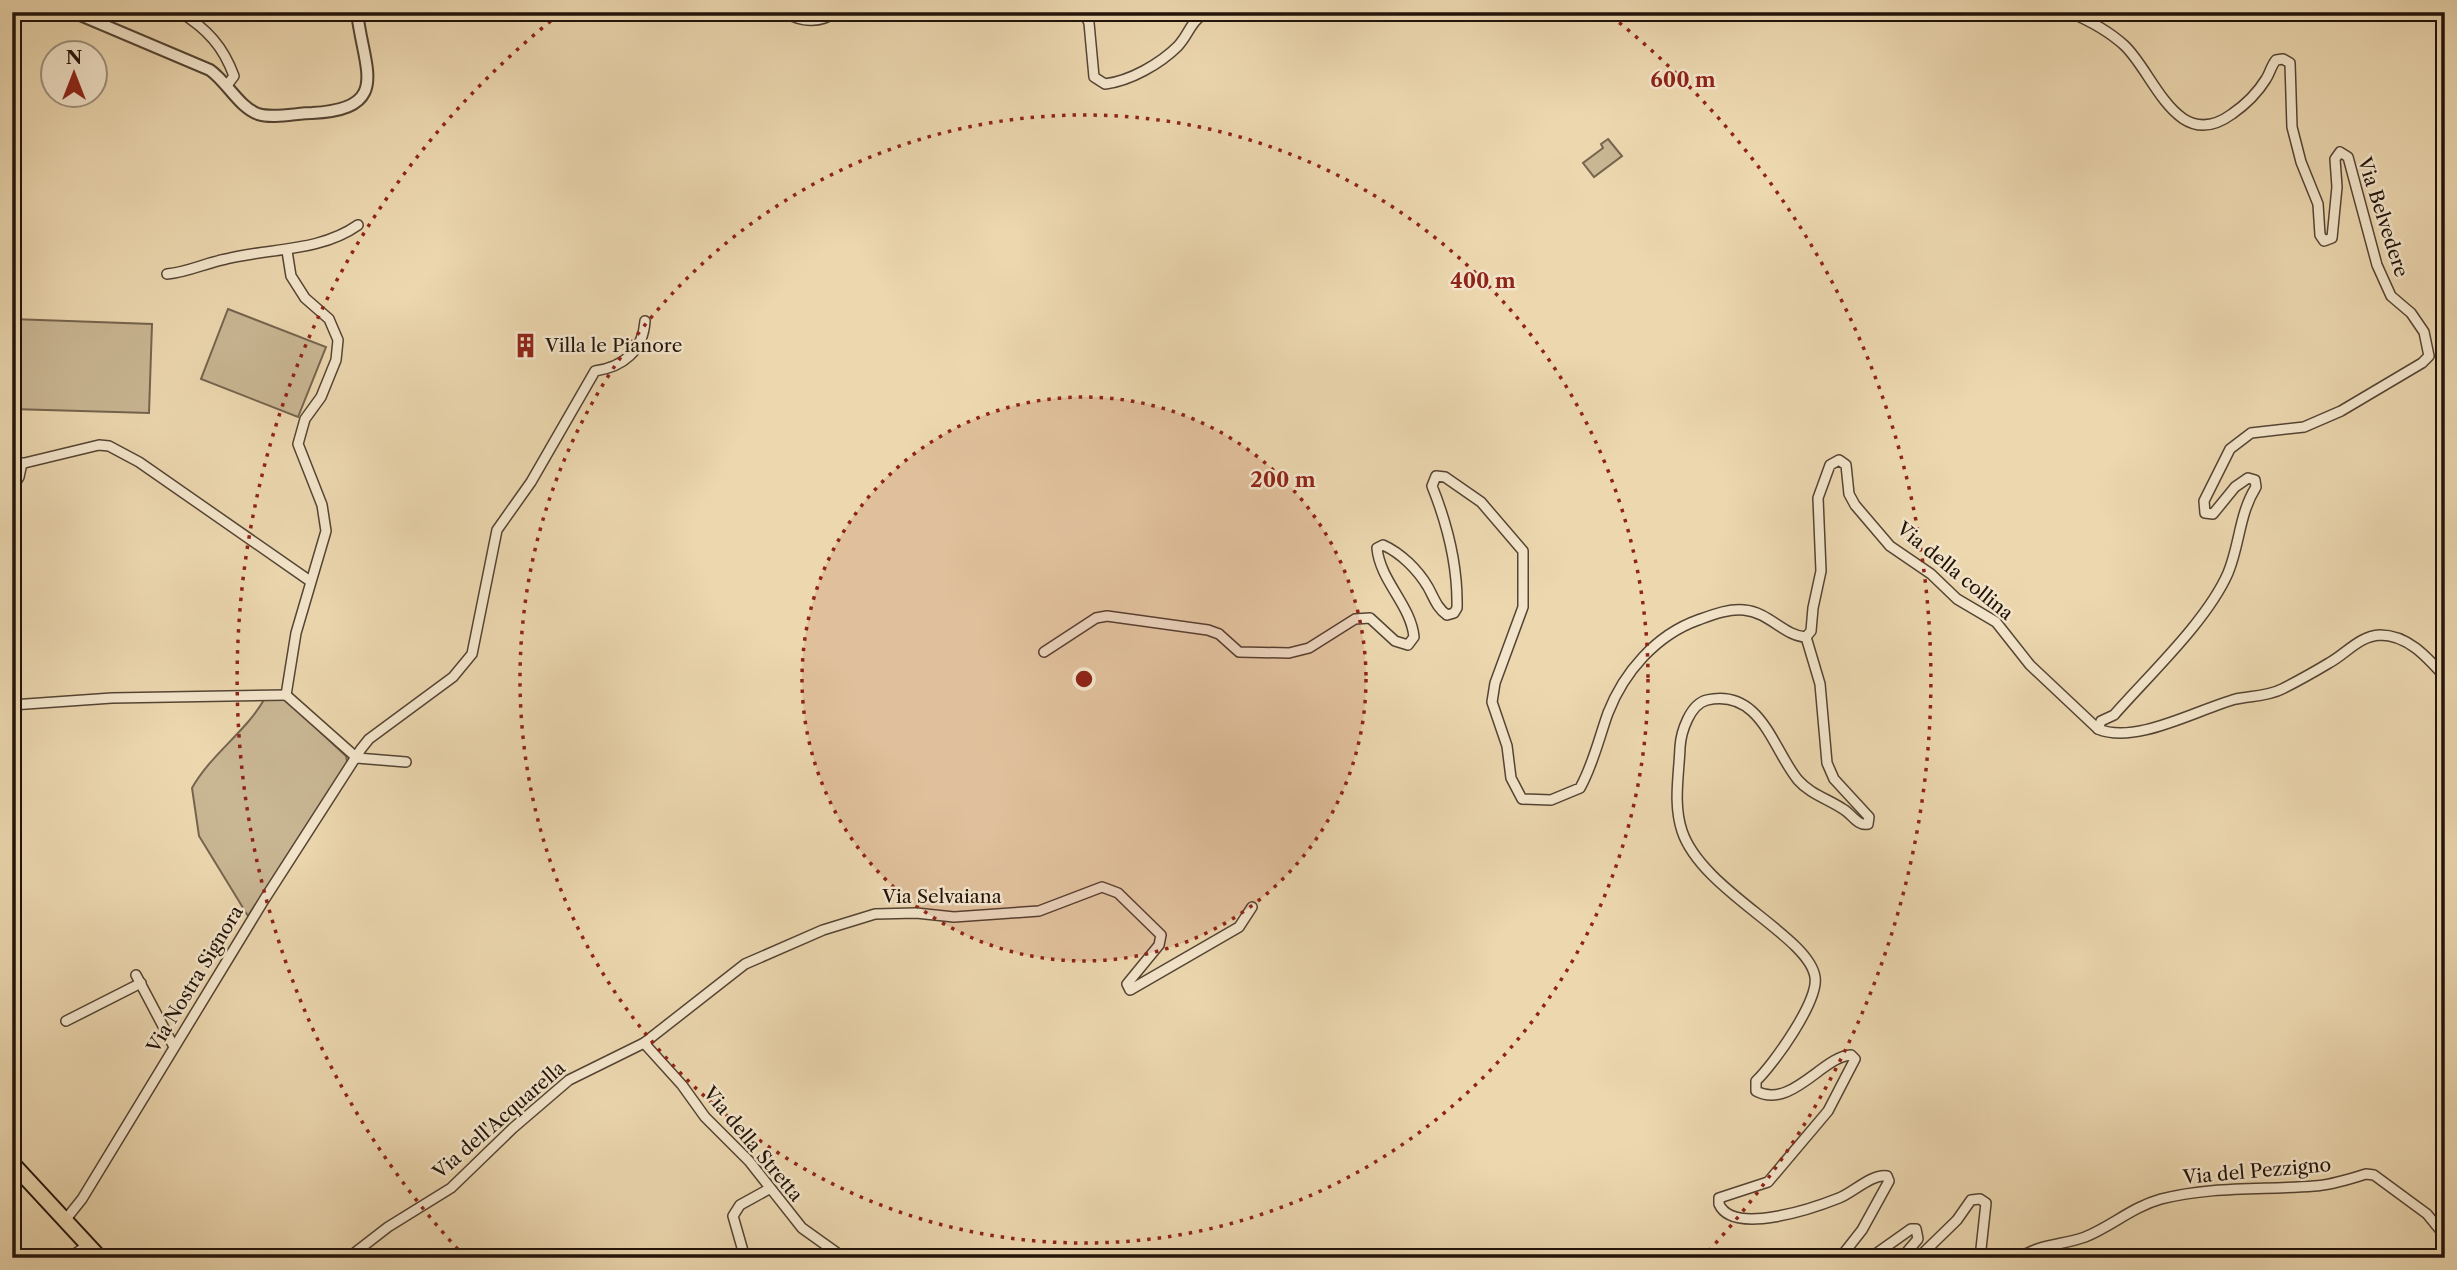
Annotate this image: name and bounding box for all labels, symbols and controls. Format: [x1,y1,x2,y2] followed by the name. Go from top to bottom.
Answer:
[38,38,108,108] north arrow
[66,46,82,69] text: N
[1650,67,1716,92] text: 600 m
[2352,153,2413,280] street label: Via Belvedere
[1450,268,1516,293] text: 400 m
[511,331,539,359] building icon: Villa le Pianore
[544,334,682,357] place label: Villa le Pianore
[1250,467,1316,492] text: 200 m
[1891,516,2018,625] street label: Via della collina
[1072,667,1096,691] centre of rings
[881,885,1002,908] street label: Via Selvaiana
[141,901,248,1058] street label: Via Nostra Signora
[428,1056,570,1184] street label: Via dell'Acquarella
[698,1081,808,1206] street label: Via della Stretta
[2181,1153,2332,1189] street label: Via del Pezzigno

